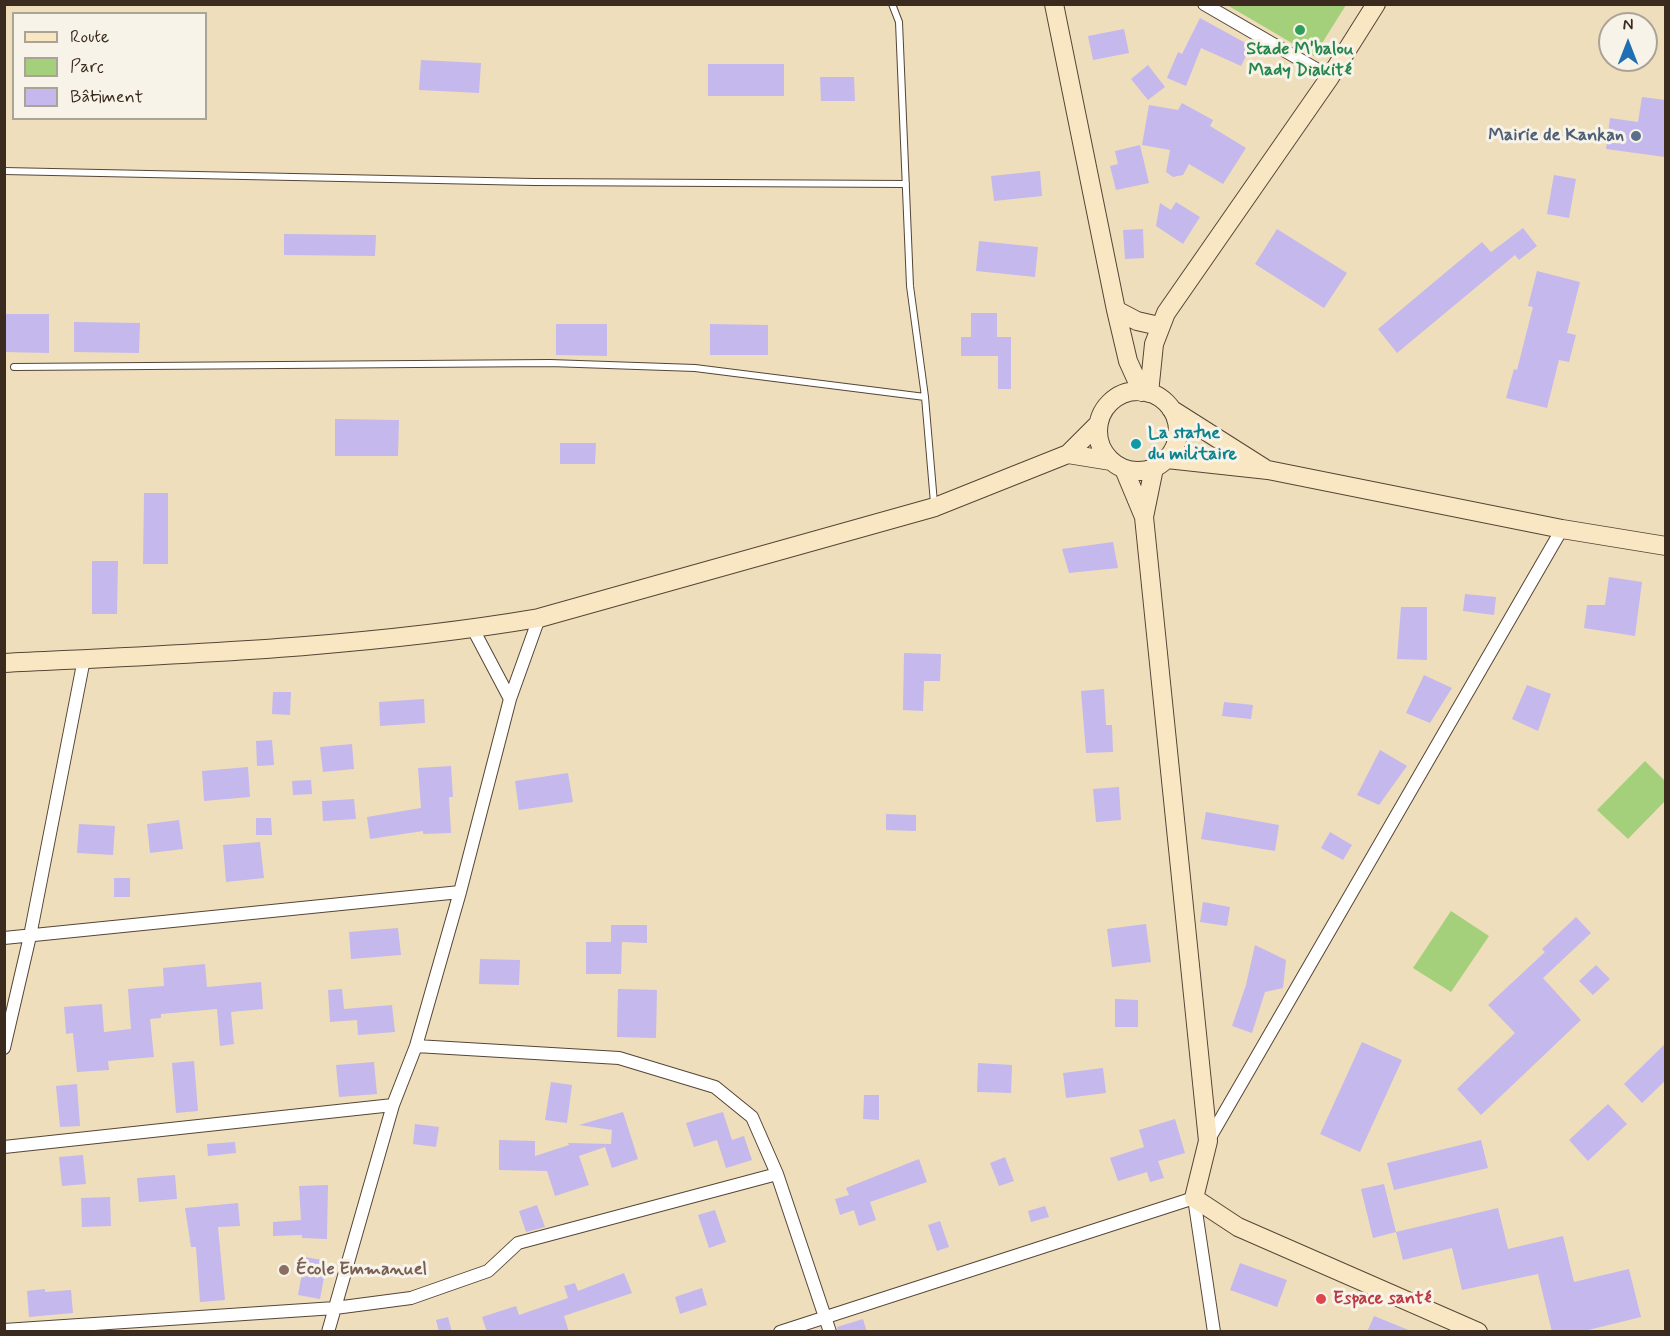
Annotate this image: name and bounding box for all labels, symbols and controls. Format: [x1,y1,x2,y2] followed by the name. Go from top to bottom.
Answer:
[12,12,207,120] legend
[1598,12,1658,72] north arrow
[1623,15,1633,36] text: N
[1293,23,1307,37] marker: Stade M'balou Mady Diakité
[70,25,109,49] text: Route
[1246,39,1354,82] place label: Stade M'balou Mady Diakité
[70,55,104,79] text: Parc
[70,85,143,109] text: Bâtiment
[1488,125,1624,147] place label: Mairie de Kankan
[1629,129,1643,143] marker: Mairie de Kankan
[1148,423,1237,466] place label: La statue du militaire
[1129,437,1143,451] marker: La statue du militaire
[296,1259,427,1281] place label: École Emmanuel
[277,1263,291,1277] marker: École Emmanuel
[1333,1288,1431,1310] place label: Espace santé
[1314,1292,1328,1306] marker: Espace santé

